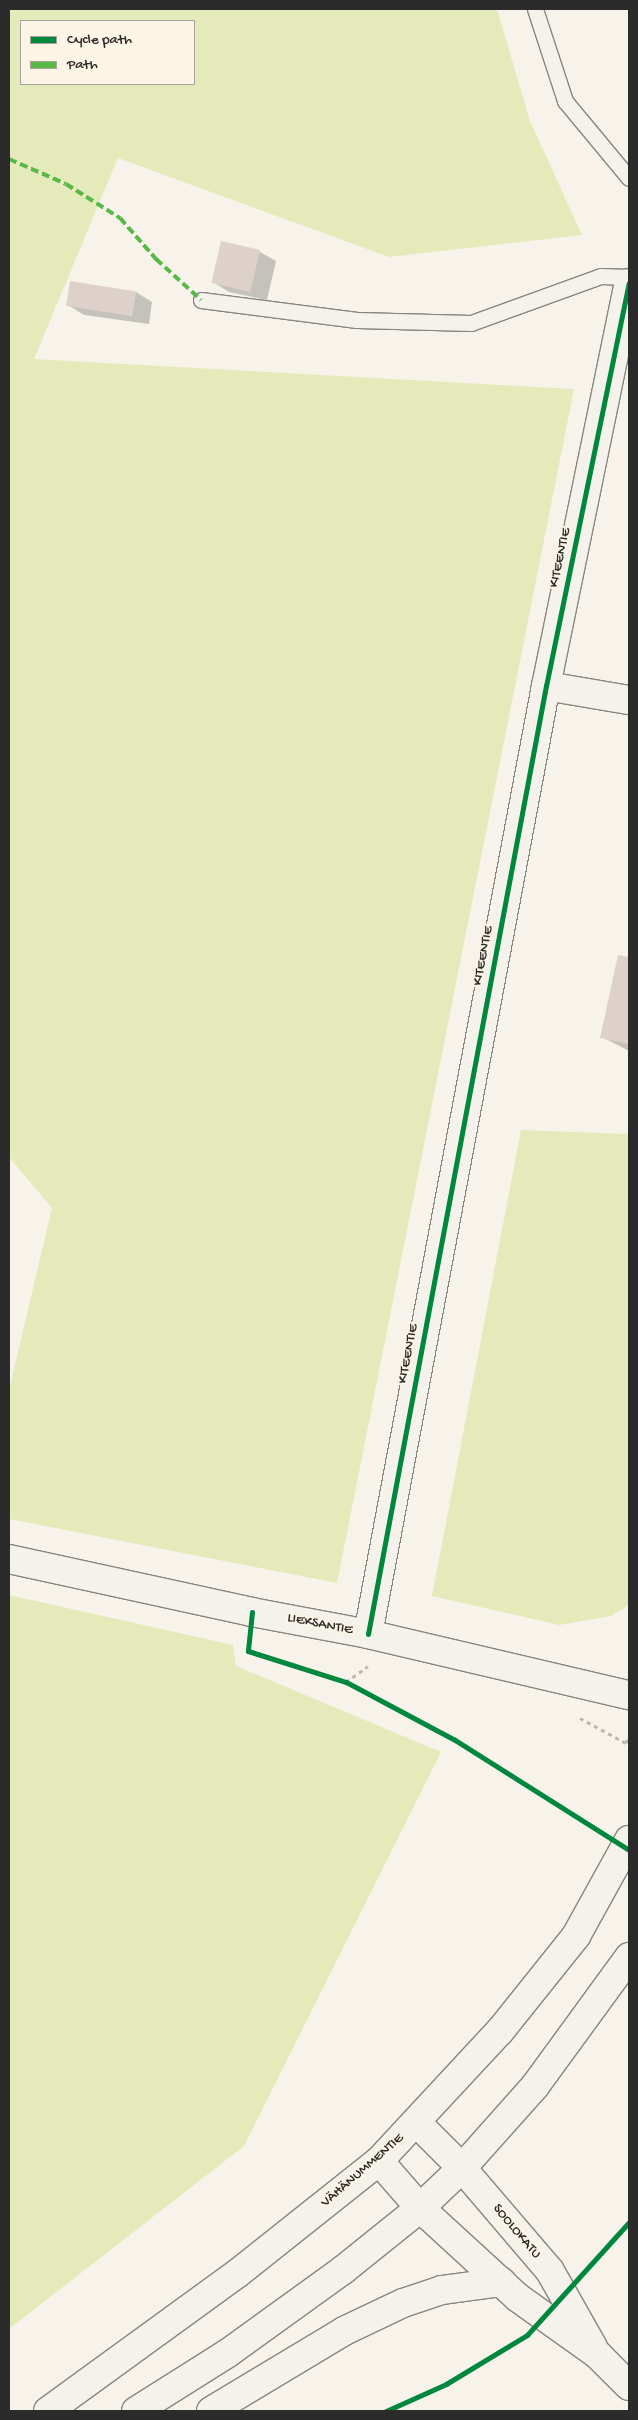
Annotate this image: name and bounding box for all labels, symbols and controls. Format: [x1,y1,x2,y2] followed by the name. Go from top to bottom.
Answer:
[20,20,195,85] legend
[67,31,132,49] text: Cycle path
[67,56,98,74] text: Path
[546,527,576,589] street label: KITEENTIE
[470,925,498,987] street label: KITEENTIE
[395,1323,423,1385] street label: KITEENTIE
[286,1610,354,1640] street label: LIEKSANTIE
[318,2130,408,2212] street label: VÄHÄNUMMENTIE
[488,2201,544,2263] street label: SOOLOKATU

